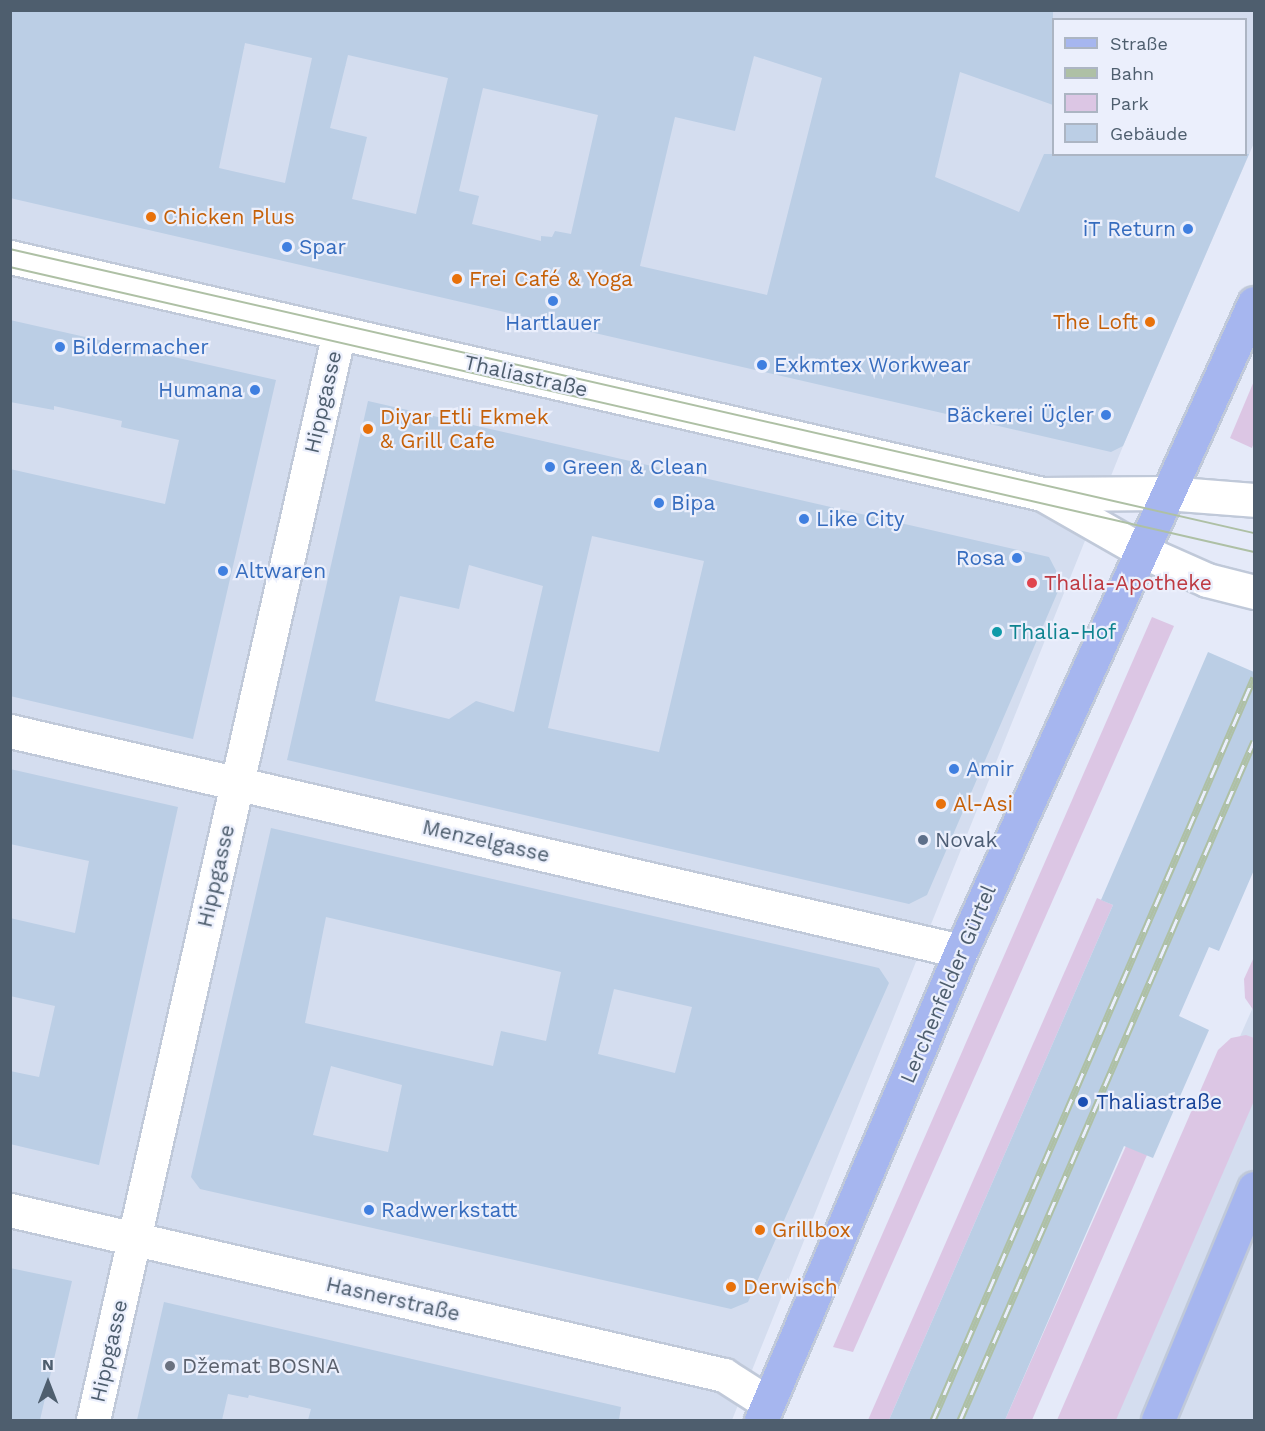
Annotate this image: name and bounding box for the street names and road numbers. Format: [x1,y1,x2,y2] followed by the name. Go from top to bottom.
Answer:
[299,348,347,456] street label: Hippgasse
[462,350,590,402] street label: Thaliastraße
[420,814,552,868] street label: Menzelgasse
[192,822,240,930] street label: Hippgasse
[895,881,1001,1087] street label: Lerchenfelder Gürtel
[324,1271,462,1327] street label: Hasnerstraße
[85,1297,133,1405] street label: Hippgasse

